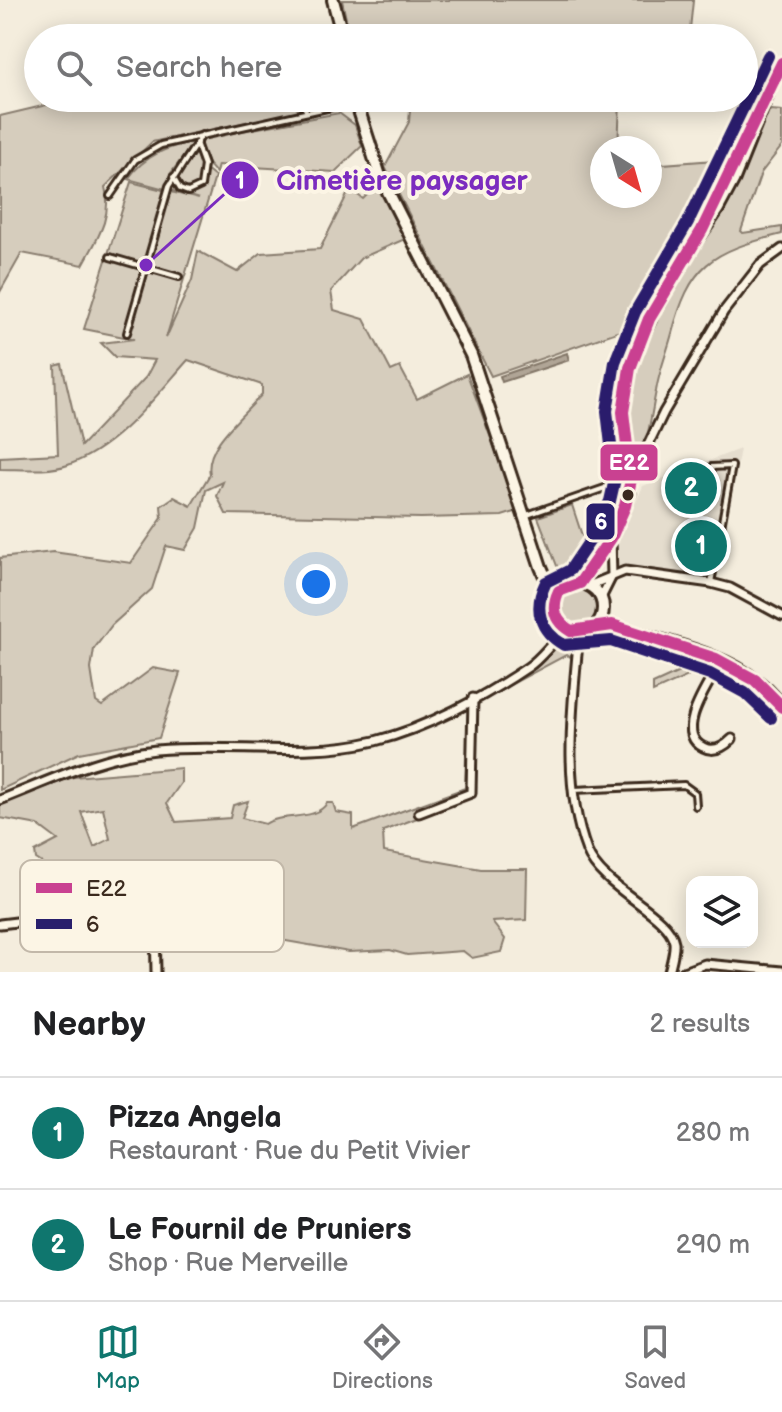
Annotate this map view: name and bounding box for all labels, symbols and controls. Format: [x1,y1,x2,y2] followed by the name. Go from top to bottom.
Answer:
[24,24,758,112] search box
[52,46,96,90] icon: search
[116,50,282,86] text: Search here
[590,136,662,208] north arrow
[220,154,544,206] callout: Cimetière paysager
[276,165,529,198] text: Cimetière paysager
[235,167,245,196] text: 1
[599,443,659,482] line badge: E22
[609,450,649,477] text: E22
[665,458,717,518] pin: 2
[620,487,636,503] unlabelled marker
[585,502,616,541] line badge: 6
[594,509,608,536] text: 6
[675,516,727,576] pin: 1
[296,564,336,604] your location
[20,860,284,952] legend
[86,876,126,903] text: E22
[686,876,758,948] map controls
[686,876,758,948] button: layers
[86,912,99,939] text: 6
[32,1004,146,1045] text: Nearby
[650,1009,750,1040] text: 2 results
[108,1100,282,1136] text: Pizza Angela
[53,1118,63,1149] text: 1
[676,1118,750,1149] text: 280 m
[108,1136,470,1167] text: Restaurant · Rue du Petit Vivier
[108,1212,412,1248] text: Le Fournil de Pruniers
[50,1230,66,1261] text: 2
[676,1230,750,1261] text: 290 m
[108,1248,348,1279] text: Shop · Rue Merveille
[96,1320,140,1395] tab: Map
[332,1320,433,1395] tab: Directions
[624,1320,686,1395] tab: Saved

